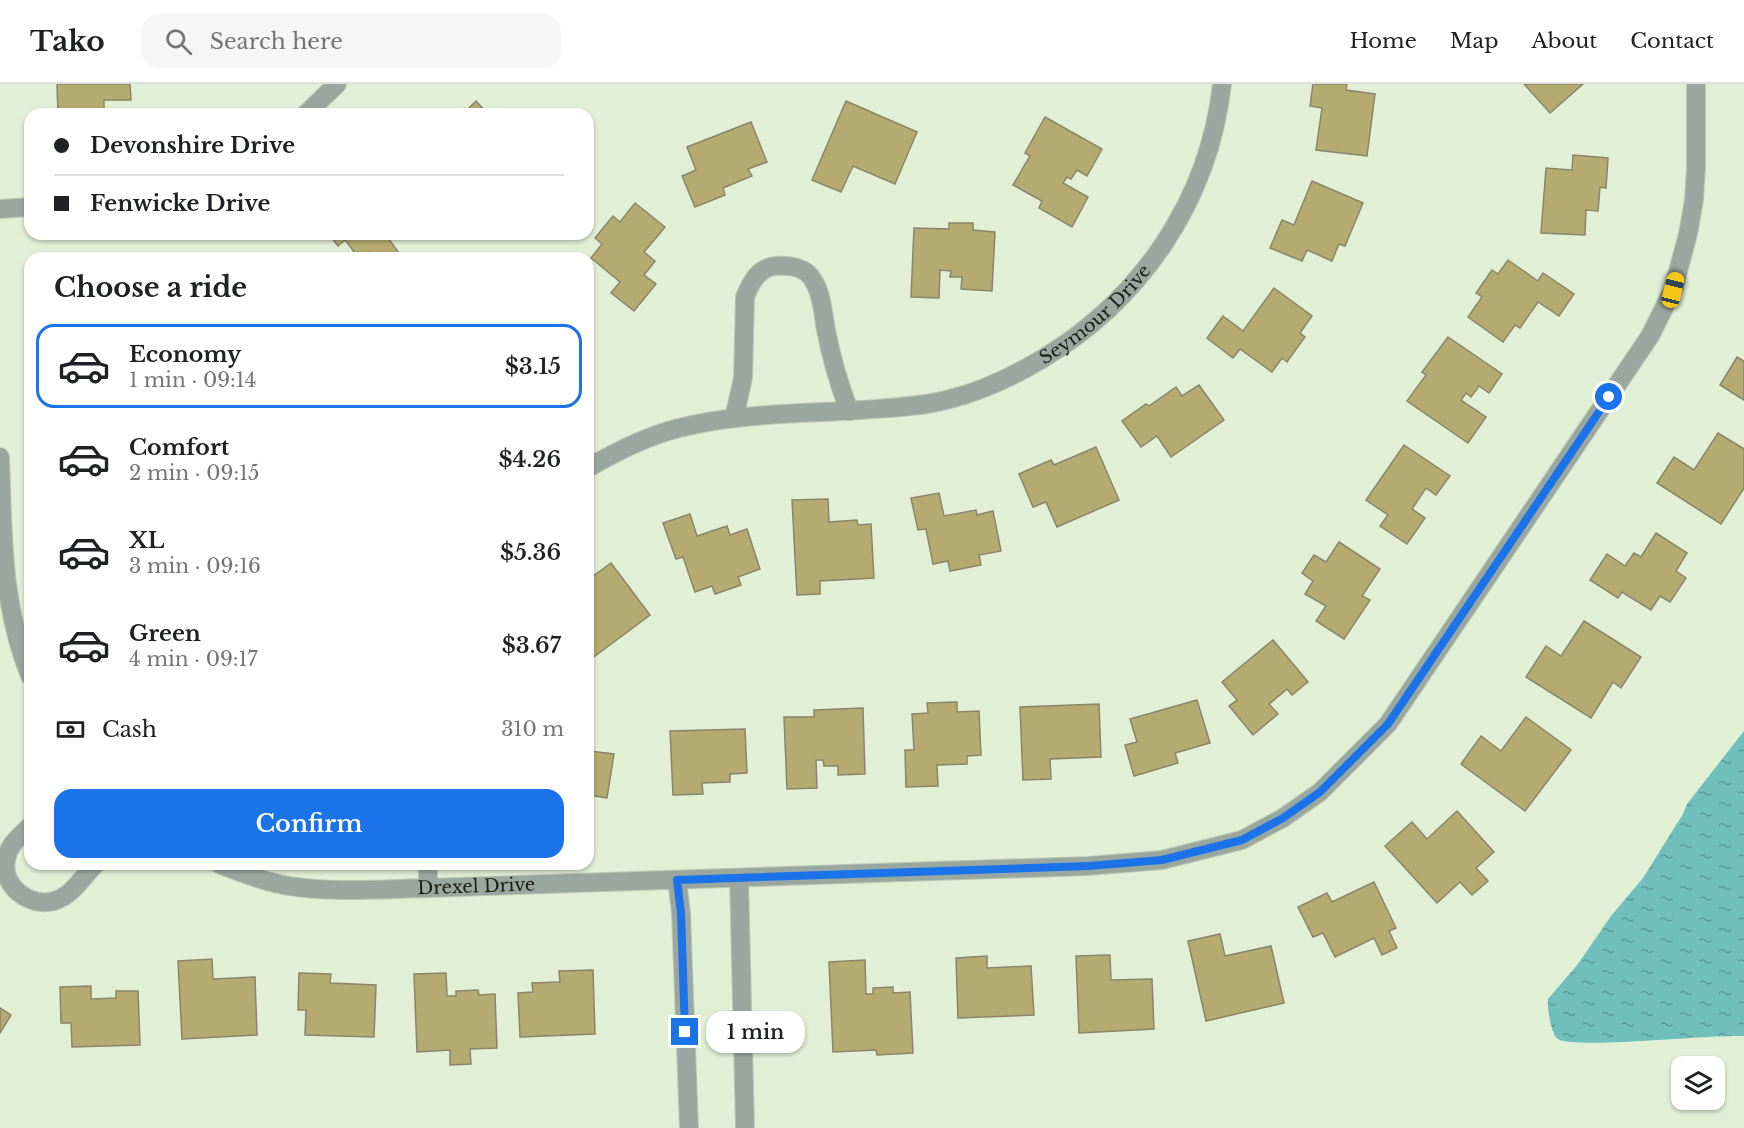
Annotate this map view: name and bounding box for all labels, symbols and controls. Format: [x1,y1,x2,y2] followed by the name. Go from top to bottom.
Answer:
[141,14,561,68] search box
[30,24,105,59] text: Tako
[162,25,195,58] icon: search
[210,28,343,55] text: Search here
[1350,28,1417,54] text: Home
[1450,28,1498,54] text: Map
[1531,28,1597,54] text: About
[1630,28,1714,54] text: Contact
[90,132,295,159] text: Devonshire Drive
[90,190,270,217] text: Fenwicke Drive
[1035,260,1155,369] street label: Seymour Drive
[1660,270,1686,310] car
[54,271,247,304] text: Choose a ride
[57,339,111,393] icon: car
[129,341,241,368] text: Economy
[505,353,561,380] text: $3.15
[129,368,256,392] text: 1 min · 09:14
[1595,383,1622,410] route start
[57,432,111,486] icon: car
[129,434,229,461] text: Comfort
[498,446,561,473] text: $4.26
[129,461,259,485] text: 2 min · 09:15
[57,525,111,579] icon: car
[129,527,164,554] text: XL
[500,539,561,566] text: $5.36
[129,554,261,578] text: 3 min · 09:16
[57,618,111,672] icon: car
[129,620,201,647] text: Green
[502,632,561,659] text: $3.67
[129,647,257,671] text: 4 min · 09:17
[54,713,87,746] icon: cash
[102,716,157,743] text: Cash
[501,717,564,741] text: 310 m
[54,789,564,858] button: Confirm
[417,873,536,899] street label: Drexel Drive
[706,1011,805,1053] callout: 1 min
[671,1018,698,1045] route end
[727,1020,784,1044] text: 1 min
[1671,1056,1725,1110] map controls
[1671,1056,1725,1110] button: layers

